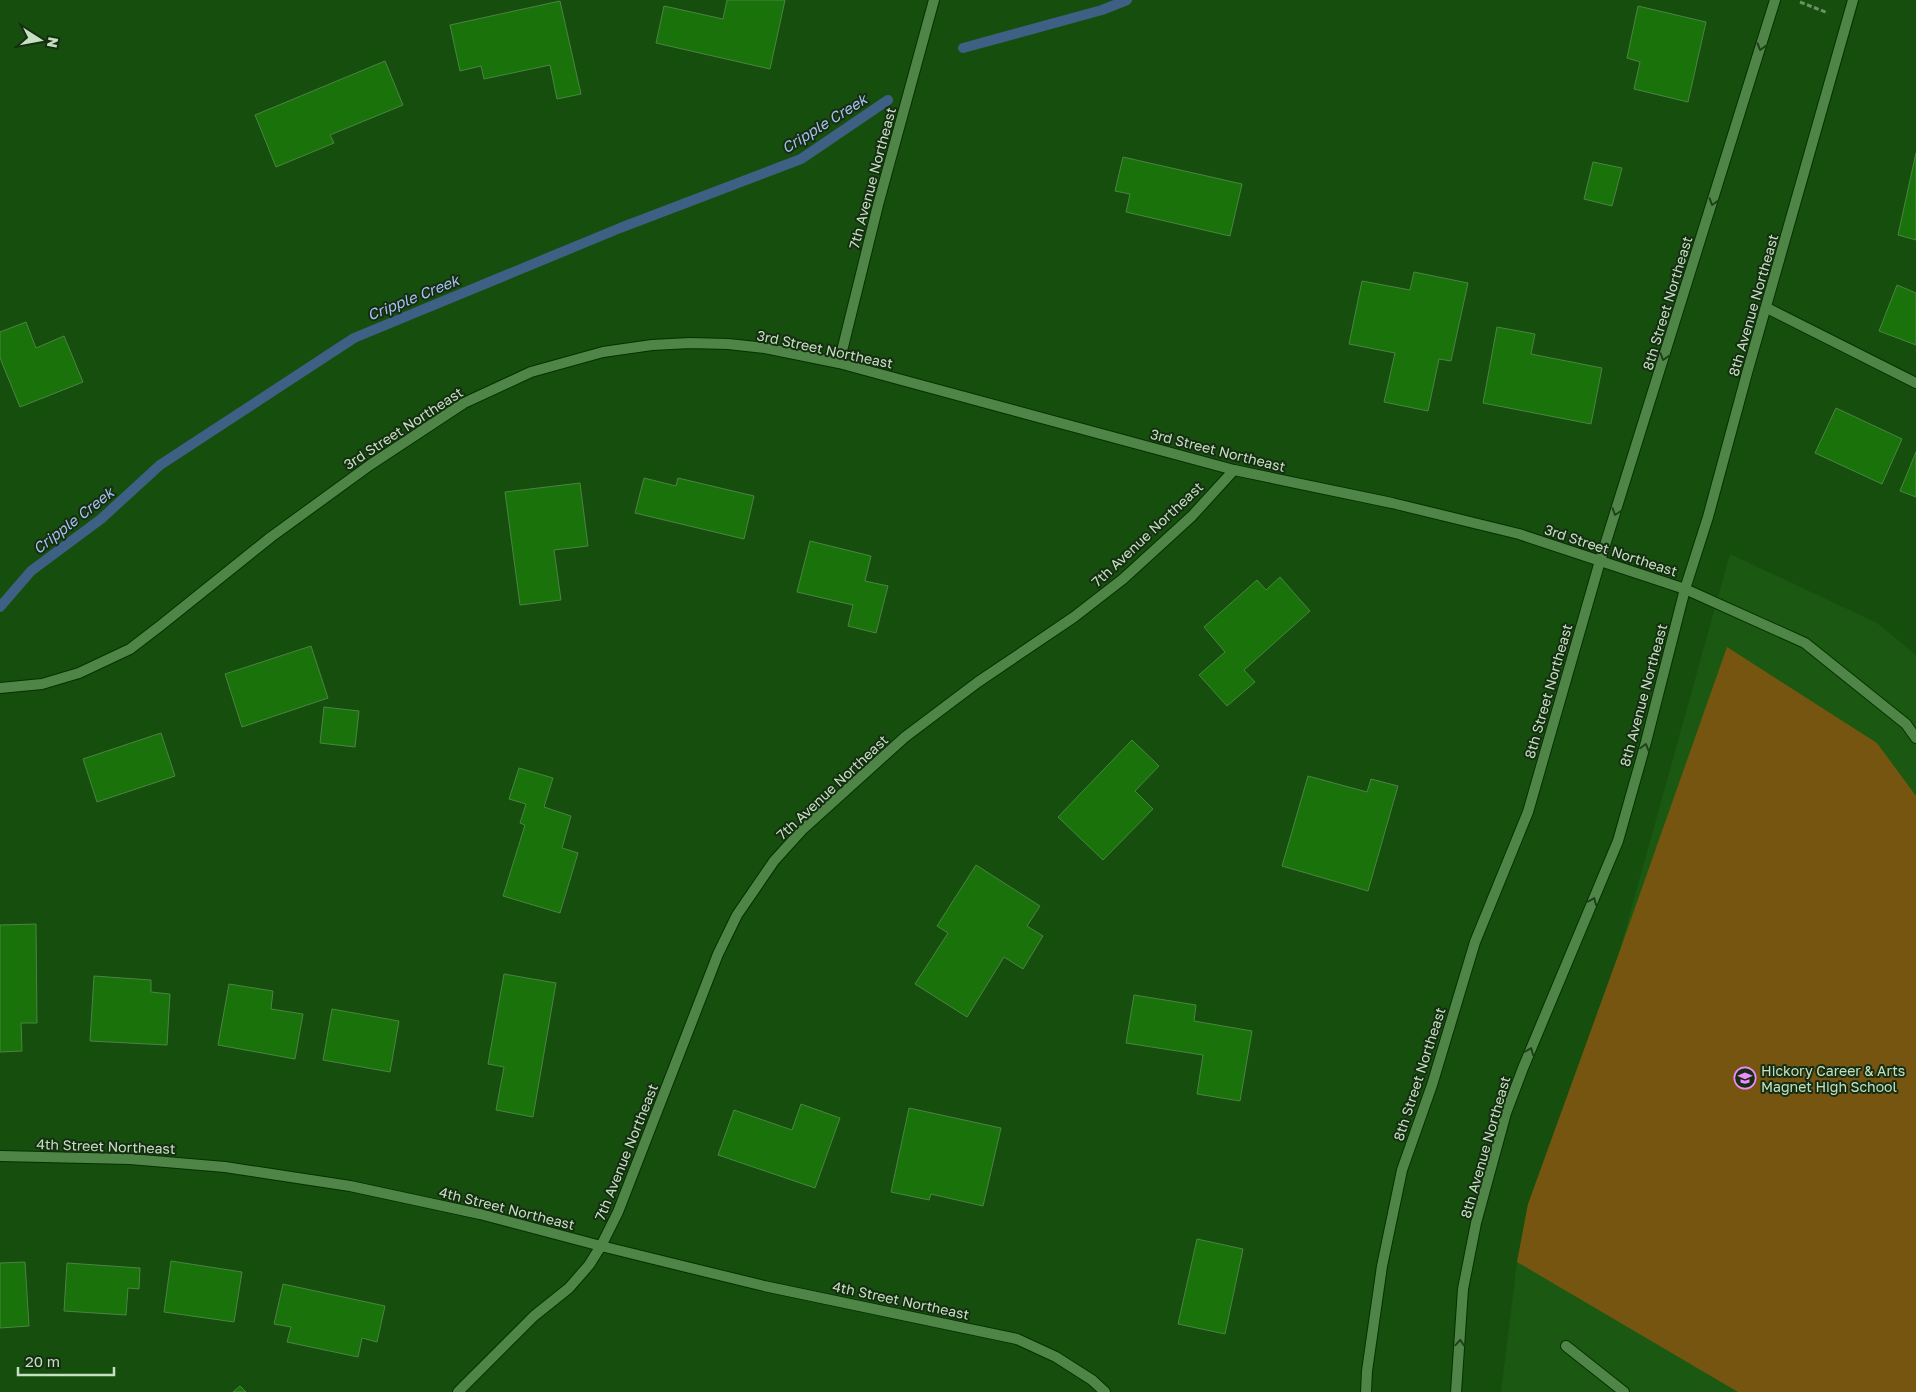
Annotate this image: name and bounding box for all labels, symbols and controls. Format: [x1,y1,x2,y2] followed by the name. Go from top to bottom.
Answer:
[15,15,65,65] north arrow
[44,36,63,49] text: N
[1756,42,1766,50] one-way arrow
[778,89,871,156] water label: Cripple Creek
[845,105,899,251] street label: 7th Avenue Northeast
[1708,197,1718,205] one-way arrow
[1725,232,1781,378] street label: 8th Avenue Northeast
[1639,234,1695,372] street label: 8th Street Northeast
[364,270,463,324] water label: Cripple Creek
[755,326,895,372] street label: 3rd Street Northeast
[1660,352,1670,361] one-way arrow
[340,383,466,473] street label: 3rd Street Northeast
[1149,425,1287,475] street label: 3rd Street Northeast
[1088,478,1206,590] street label: 7th Avenue Northeast
[29,482,118,557] water label: Cripple Creek
[1611,507,1621,516] one-way arrow
[1542,520,1680,580] street label: 3rd Street Northeast
[1521,622,1575,760] street label: 8th Street Northeast
[1616,622,1670,768] street label: 8th Avenue Northeast
[773,731,891,843] street label: 7th Avenue Northeast
[1639,743,1649,752] one-way arrow
[1586,897,1597,906] one-way arrow
[1389,1005,1449,1143] street label: 8th Street Northeast
[1524,1047,1534,1056] one-way arrow
[1761,1062,1905,1095] place label: Hickory Career & Arts Magnet High School
[1733,1066,1757,1090] school or university icon: Hickory Career & Arts Magnet High School
[1457,1074,1513,1220] street label: 8th Avenue Northeast
[591,1081,661,1223] street label: 7th Avenue Northeast
[36,1135,176,1157] street label: 4th Street Northeast
[437,1183,577,1233] street label: 4th Street Northeast
[831,1277,971,1323] street label: 4th Street Northeast
[1454,1339,1465,1347] one-way arrow
[18,1344,114,1376] scale bar
[25,1352,60,1370] text: 20 m

